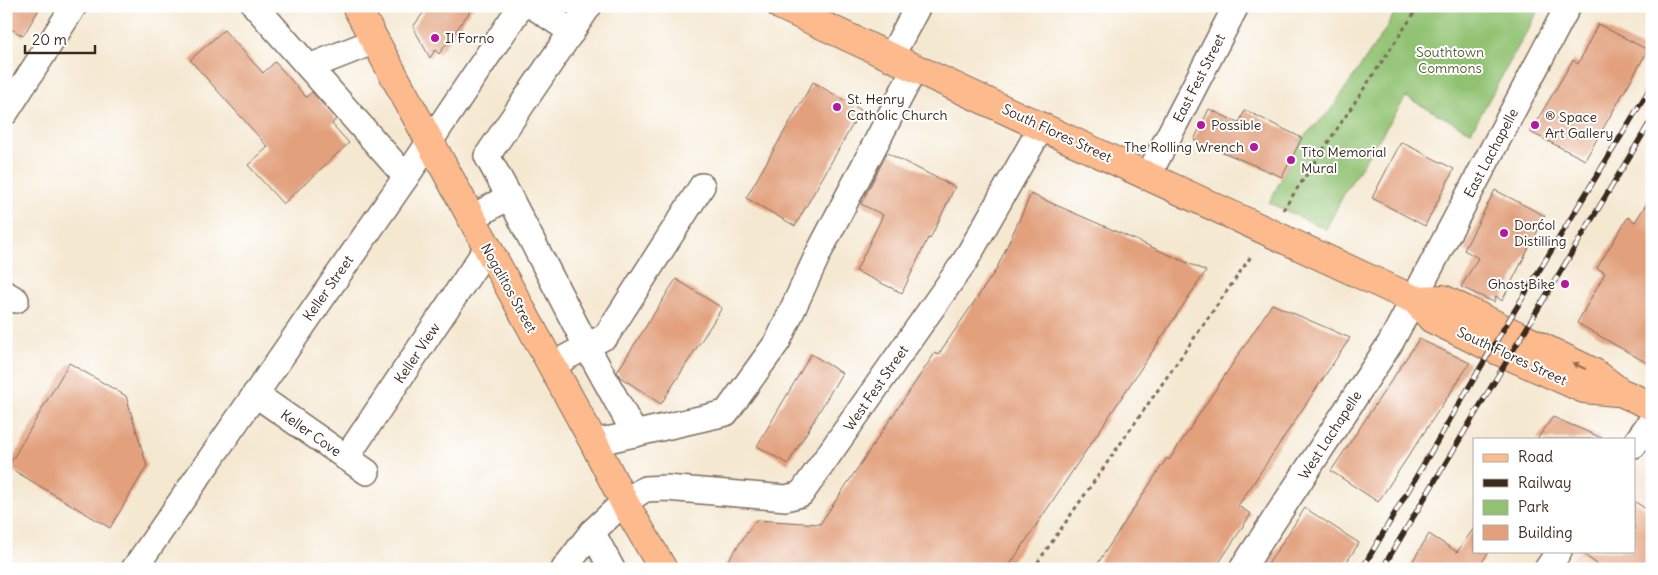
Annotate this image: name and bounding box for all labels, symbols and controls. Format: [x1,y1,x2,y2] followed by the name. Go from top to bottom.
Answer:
[25,22,95,54] scale bar
[445,29,495,47] place label: Il Forno
[32,30,67,49] text: 20 m
[1169,30,1229,125] street label: East Fest Street
[429,32,441,44] marker: Il Forno
[1416,43,1484,77] park label: Southtown Commons
[847,90,948,124] place label: St. Henry Catholic Church
[999,100,1115,166] street label: South Flores Street
[831,101,843,113] marker: St. Henry Catholic Church
[1460,105,1522,201] street label: East Lachapelle
[1545,108,1613,142] place label: ® Space Art Gallery
[1211,116,1261,134] place label: Possible
[1195,119,1207,131] marker: Possible
[1529,119,1541,131] marker: ® Space Art Gallery
[1124,138,1244,156] place label: The Rolling Wrench
[1248,141,1260,153] marker: The Rolling Wrench
[1301,143,1386,177] place label: Tito Memorial Mural
[1285,154,1297,166] marker: Tito Memorial Mural
[1514,216,1567,250] place label: Dorćol Distilling
[1498,227,1510,239] marker: Dorćol Distilling
[477,240,541,336] street label: Nogalitos Street
[299,251,357,324] street label: Keller Street
[1488,275,1555,293] place label: Ghost Bike
[1559,278,1571,290] marker: Ghost Bike
[390,319,444,387] street label: Keller View
[1454,323,1570,389] street label: South Flores Street
[840,341,912,434] street label: West Fest Street
[1572,361,1586,369] one-way arrow
[1295,387,1365,483] street label: West Lachapelle
[277,406,345,460] street label: Keller Cove
[1473,438,1636,552] legend
[1518,447,1553,466] text: Road
[1518,473,1572,492] text: Railway
[1518,497,1549,516] text: Park
[1518,523,1573,542] text: Building

